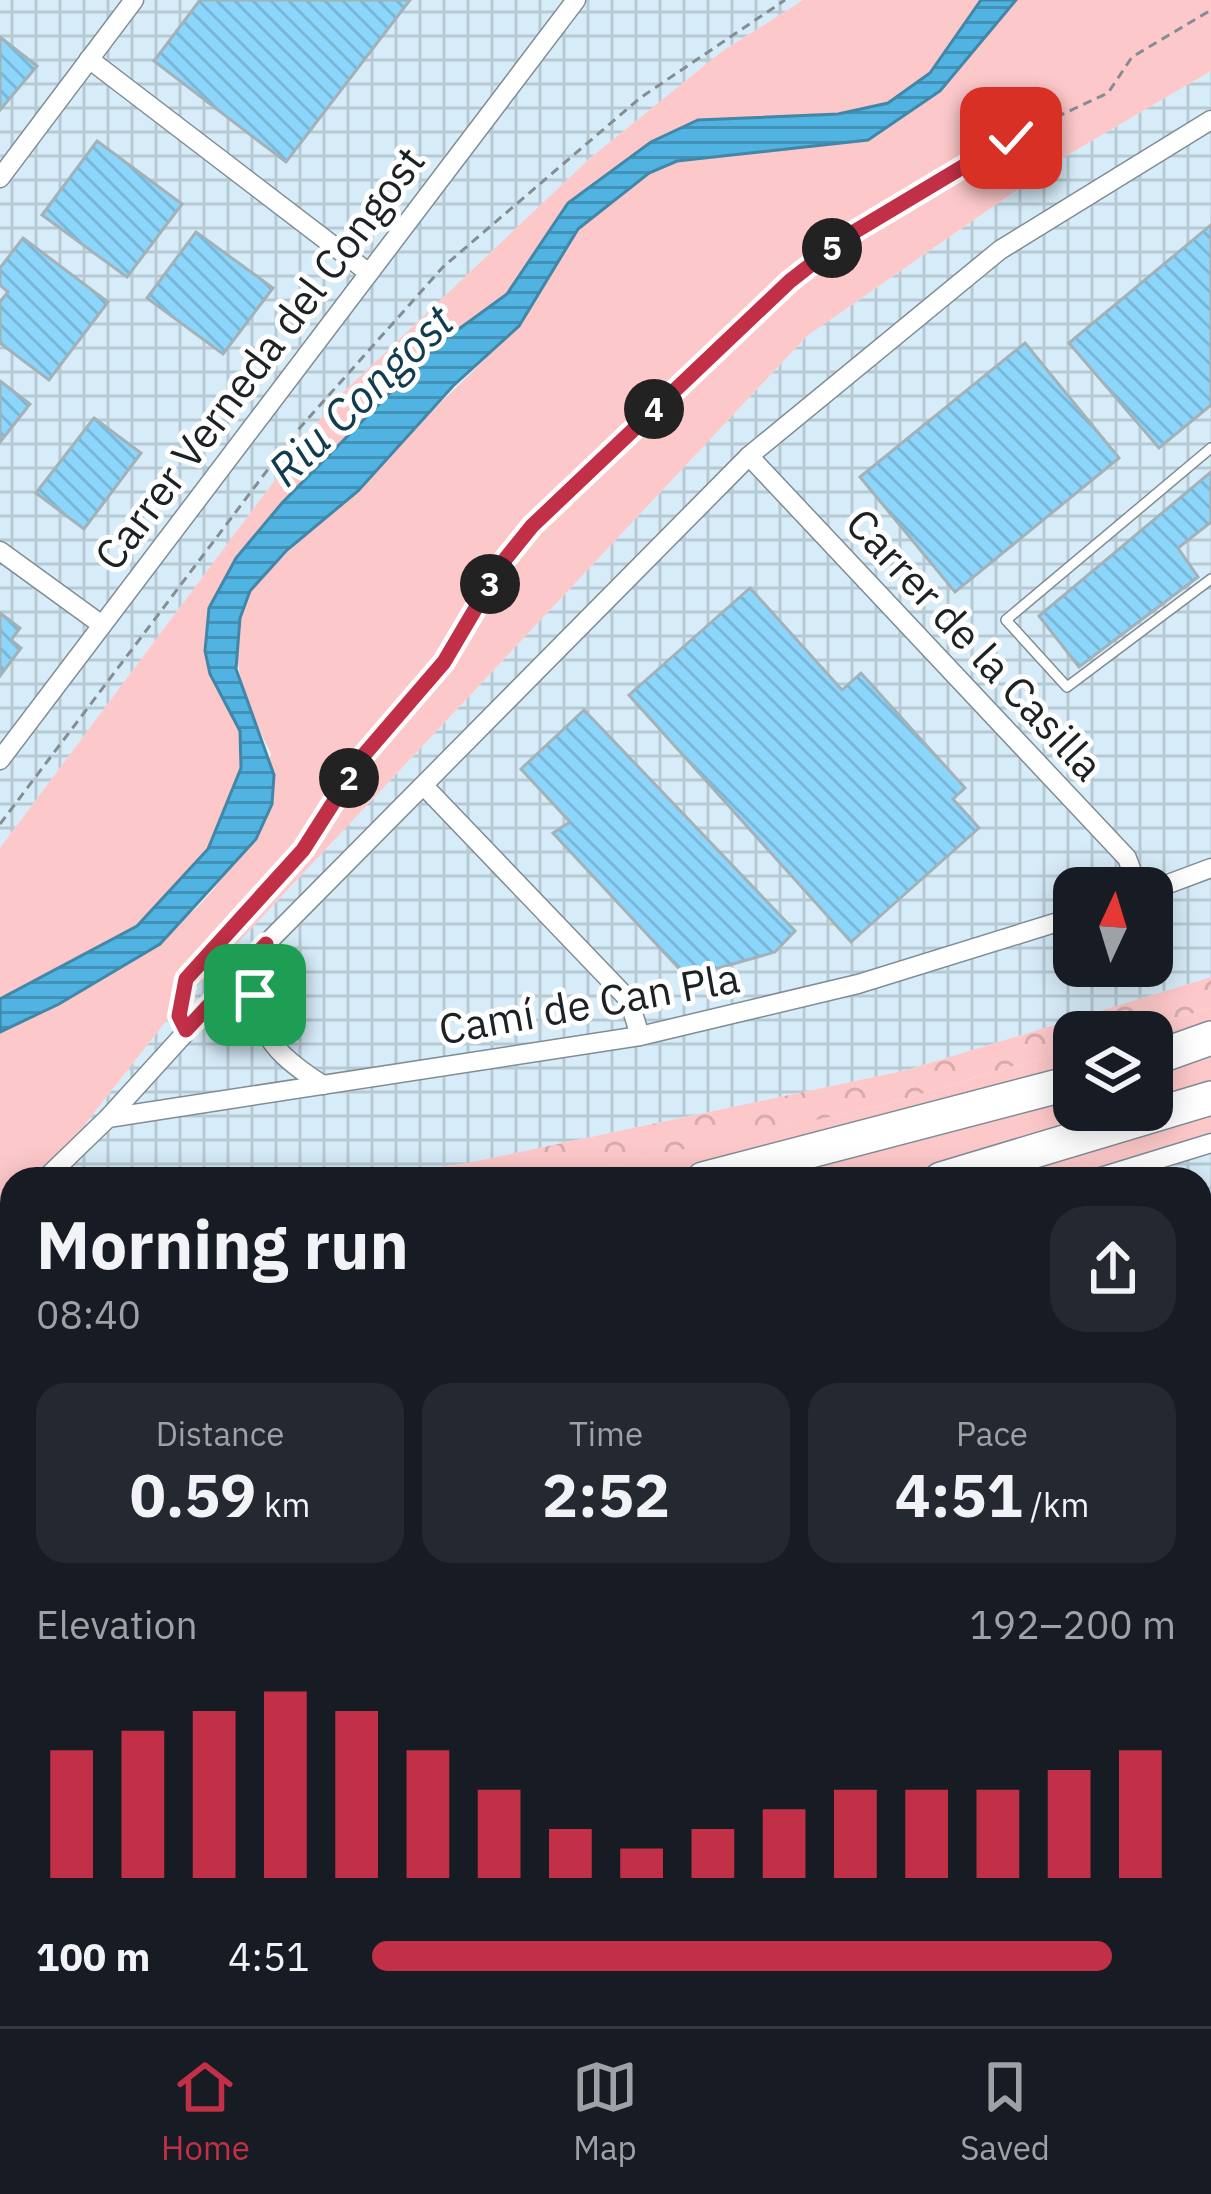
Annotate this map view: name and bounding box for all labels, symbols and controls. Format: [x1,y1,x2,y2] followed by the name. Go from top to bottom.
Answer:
[960,87,1062,189] pin
[978,105,1044,171] icon: check
[82,135,436,581] street label: Carrer Verneda del Congost
[802,218,862,278] pin: 5
[822,226,842,269] text: 5
[255,291,466,498] water label: Riu Congost
[624,379,684,439] pin: 4
[644,387,664,430] text: 4
[834,496,1116,792] street label: Carrer de la Casilla
[460,554,520,614] pin: 3
[480,562,500,605] text: 3
[319,748,379,808] pin: 2
[339,756,359,799] text: 2
[1053,867,1173,987] north arrow
[1053,867,1173,1131] map controls
[204,944,306,1046] pin
[434,949,744,1057] street label: Camí de Can Pla
[222,962,288,1028] icon: arrive
[1053,1011,1173,1131] button: layers
[36,1201,409,1287] text: Morning run
[1050,1206,1176,1332] button: share
[36,1289,141,1340] text: 08:40
[156,1412,284,1455] text: Distance
[569,1412,643,1455] text: Time
[956,1412,1028,1455] text: Pace
[130,1455,256,1534] text: 0.59
[542,1455,670,1534] text: 2:52
[895,1455,1023,1534] text: 4:51
[256,1483,310,1526] text: km
[1023,1483,1089,1526] text: /km
[36,1599,198,1650] text: Elevation
[969,1599,1176,1650] text: 192–200 m
[36,1931,150,1982] text: 100 m
[228,1931,310,1982] text: 4:51
[161,2054,250,2169] tab: Home
[572,2054,638,2169] tab: Map
[960,2054,1050,2169] tab: Saved

